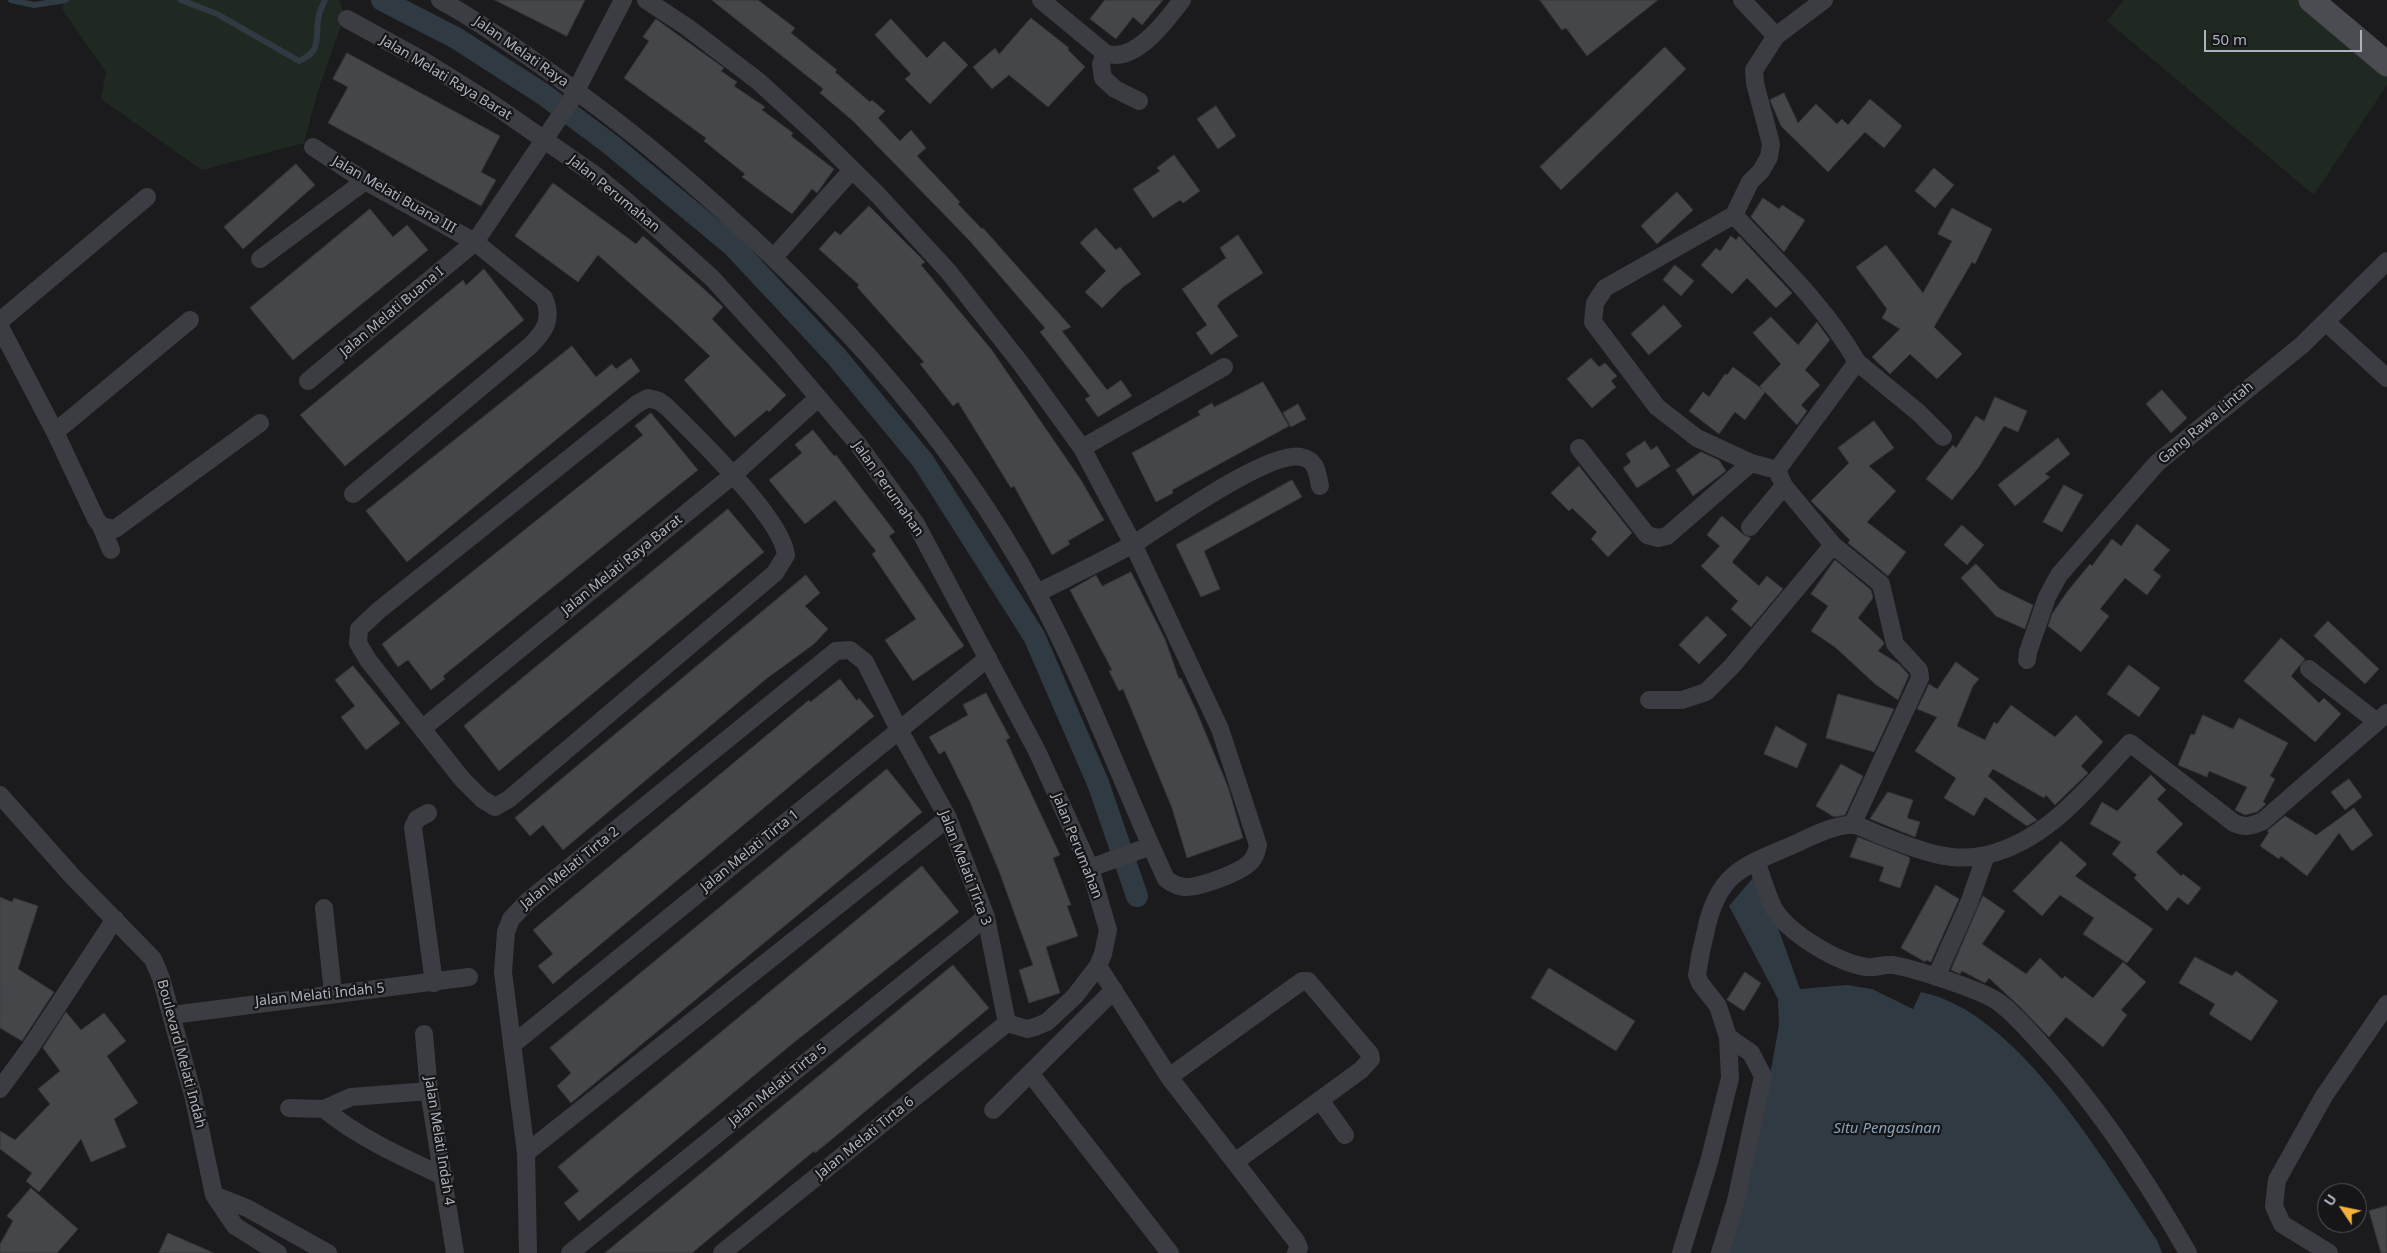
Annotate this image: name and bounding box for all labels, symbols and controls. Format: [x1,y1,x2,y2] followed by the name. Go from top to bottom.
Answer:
[471,13,571,91] street label: Jalan Melati Raya
[2207,20,2364,52] scale bar
[2212,29,2247,49] text: 50 m
[377,32,515,124] street label: Jalan Melati Raya Barat
[565,152,663,236] street label: Jalan Perumahan
[329,153,459,237] street label: Jalan Melati Buana III
[337,264,447,360] street label: Jalan Melati Buana I
[2155,378,2257,468] street label: Gang Rawa Lintah
[849,438,927,540] street label: Jalan Perumahan
[558,511,686,619] street label: Jalan Melati Raya Barat
[1048,791,1106,901] street label: Jalan Perumahan
[697,806,803,896] street label: Jalan Melati Tirta 1
[935,808,995,928] street label: Jalan Melati Tirta 3
[517,823,623,913] street label: Jalan Melati Tirta 2
[153,978,209,1130] street label: Boulevard Melati Indah
[254,980,386,1010] street label: Jalan Melati Indah 5
[725,1040,831,1130] street label: Jalan Melati Tirta 5
[421,1076,457,1206] street label: Jalan Melati Indah 4
[812,1093,918,1183] street label: Jalan Melati Tirta 6
[1833,1120,1941,1138] water label: Situ Pengasinan
[2317,1183,2367,1233] north arrow
[2319,1190,2341,1210] text: U

